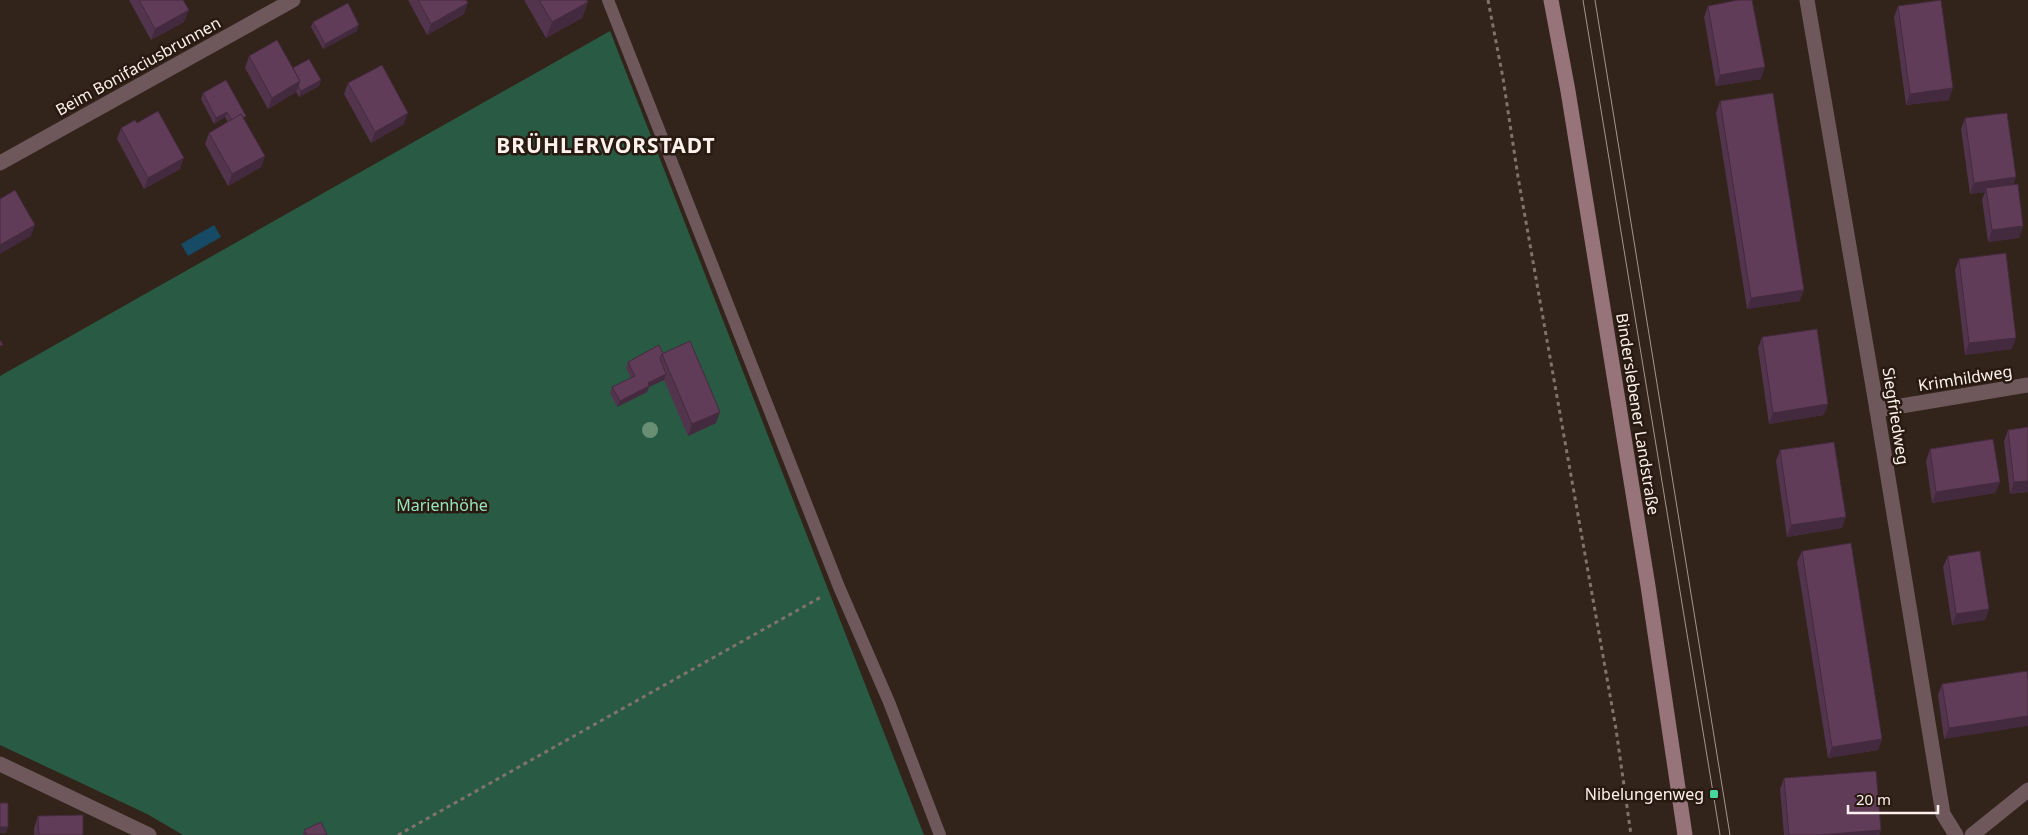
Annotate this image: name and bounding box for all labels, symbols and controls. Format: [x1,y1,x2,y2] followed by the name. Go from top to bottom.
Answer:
[51,11,225,121] street label: Beim Bonifaciusbrunnen
[496,131,716,159] district label: BRÜHLERVORSTADT
[1611,311,1665,517] street label: Binderslebener Landstraße
[1916,360,2014,396] street label: Krimhildweg
[1877,366,1915,466] street label: Siegfriedweg
[396,494,488,516] park label: Marienhöhe
[1848,782,1938,814] scale bar
[1585,783,1704,805] place label: Nibelungenweg
[1708,788,1720,800] marker: Nibelungenweg
[1856,789,1891,809] text: 20 m

